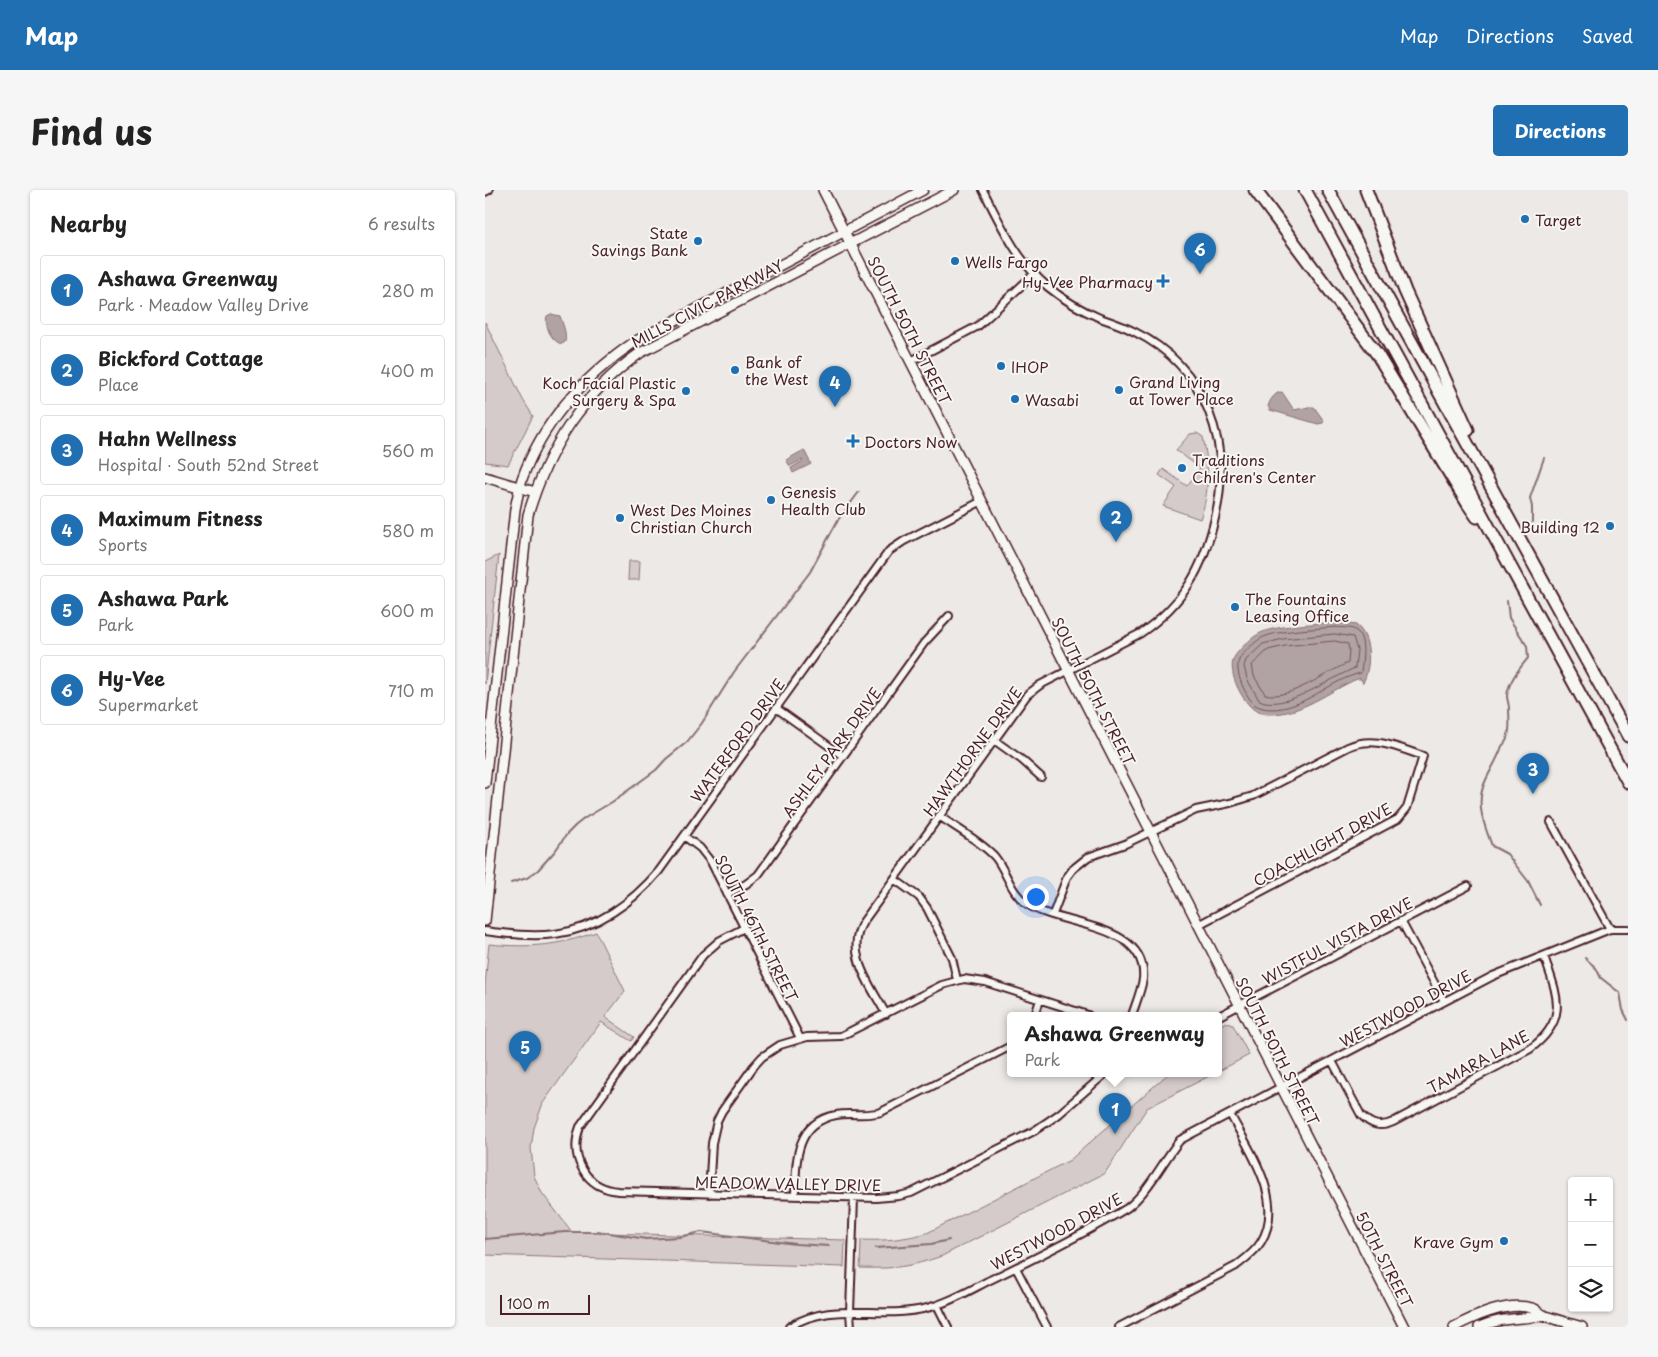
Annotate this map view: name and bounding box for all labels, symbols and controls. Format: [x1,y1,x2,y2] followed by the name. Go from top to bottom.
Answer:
[25,17,78,53] text: Map
[1400,22,1438,49] text: Map
[1466,22,1554,49] text: Directions
[1582,22,1633,49] text: Saved
[30,104,152,157] text: Find us
[1493,105,1628,156] button: Directions
[50,207,127,239] text: Nearby
[1535,208,1582,231] place label: Target
[368,211,435,235] text: 6 results
[1519,213,1531,225] marker: Target
[591,221,688,261] place label: State Savings Bank
[1184,233,1216,274] pin: 6
[692,235,704,247] marker: State Savings Bank
[965,250,1048,273] place label: Wells Fargo
[863,252,958,409] street label: SOUTH 50TH STREET
[627,253,788,353] street label: MILLS CIVIC PARKWAY
[949,255,961,267] marker: Wells Fargo
[98,264,278,292] text: Ashawa Greenway
[1022,270,1153,293] place label: Hy-Vee Pharmacy
[1157,275,1169,287] marker: Hy-Vee Pharmacy
[63,278,71,302] text: 1
[382,278,434,302] text: 280 m
[98,292,309,316] text: Park · Meadow Valley Drive
[98,344,263,372] text: Bickford Cottage
[745,350,808,390] place label: Bank of the West
[1011,355,1049,378] place label: IHOP
[61,358,73,382] text: 2
[381,358,434,382] text: 400 m
[995,360,1007,372] marker: IHOP
[729,364,741,376] marker: Bank of the West
[819,366,851,407] pin: 4
[1129,370,1234,410] place label: Grand Living at Tower Place
[542,371,677,411] place label: Koch Facial Plastic Surgery & Spa
[98,372,139,396] text: Place
[1113,384,1125,396] marker: Grand Living at Tower Place
[680,385,692,397] marker: Koch Facial Plastic Surgery & Spa
[1025,388,1079,411] place label: Wasabi
[1009,393,1021,405] marker: Wasabi
[98,424,236,452] text: Hahn Wellness
[864,430,957,453] place label: Doctors Now
[846,434,860,448] marker: Doctors Now
[62,438,72,462] text: 3
[382,438,434,462] text: 560 m
[1192,448,1316,488] place label: Traditions Children's Center
[98,452,319,476] text: Hospital · South 52nd Street
[1176,462,1188,474] marker: Traditions Children's Center
[781,480,866,520] place label: Genesis Health Club
[765,494,777,506] marker: Genesis Health Club
[630,498,752,538] place label: West Des Moines Christian Church
[1100,501,1132,542] pin: 2
[98,504,263,532] text: Maximum Fitness
[614,512,626,524] marker: West Des Moines Christian Church
[1520,515,1600,538] place label: Building 12
[62,518,72,542] text: 4
[382,518,434,542] text: 580 m
[1604,520,1616,532] marker: Building 12
[98,532,147,556] text: Sports
[98,584,229,612] text: Ashawa Park
[1245,587,1349,627] place label: The Fountains Leasing Office
[62,598,72,622] text: 5
[380,598,434,622] text: 600 m
[1229,601,1241,613] marker: The Fountains Leasing Office
[98,612,134,636] text: Park
[1047,613,1142,770] street label: SOUTH 50TH STREET
[98,664,165,692] text: Hy-Vee
[684,673,790,807] street label: WATERFORD DRIVE
[61,678,73,702] text: 6
[388,678,434,702] text: 710 m
[917,681,1027,821] street label: HAWTHORNE DRIVE
[776,682,886,822] street label: ASHLEY PARK DRIVE
[98,692,198,716] text: Supermarket
[1517,753,1549,794] pin: 3
[1249,796,1395,892] street label: COACHLIGHT DRIVE
[710,850,804,1006] street label: SOUTH 46TH STREET
[1023,884,1049,910] your location
[1258,890,1416,990] street label: WISTFUL VISTA DRIVE
[1335,964,1475,1052] street label: WESTWOOD DRIVE
[1231,973,1326,1130] street label: SOUTH 50TH STREET
[1007,1012,1222,1077] popup
[1025,1019,1204,1047] text: Ashawa Greenway
[1423,1023,1533,1099] street label: TAMARA LANE
[509,1031,541,1072] pin: 5
[1025,1047,1060,1071] text: Park
[1099,1093,1131,1134] pin: 1
[695,1170,881,1196] street label: MEADOW VALLEY DRIVE
[1568,1177,1613,1312] map controls
[1568,1177,1613,1222] button: +
[986,1187,1126,1275] street label: WESTWOOD DRIVE
[1351,1207,1419,1312] street label: 50TH STREET
[1568,1222,1613,1267] button: −
[1413,1230,1494,1253] place label: Krave Gym
[1498,1235,1510,1247] marker: Krave Gym
[1568,1267,1613,1312] button: layers
[500,1292,590,1315] scale bar
[507,1293,550,1314] text: 100 m

